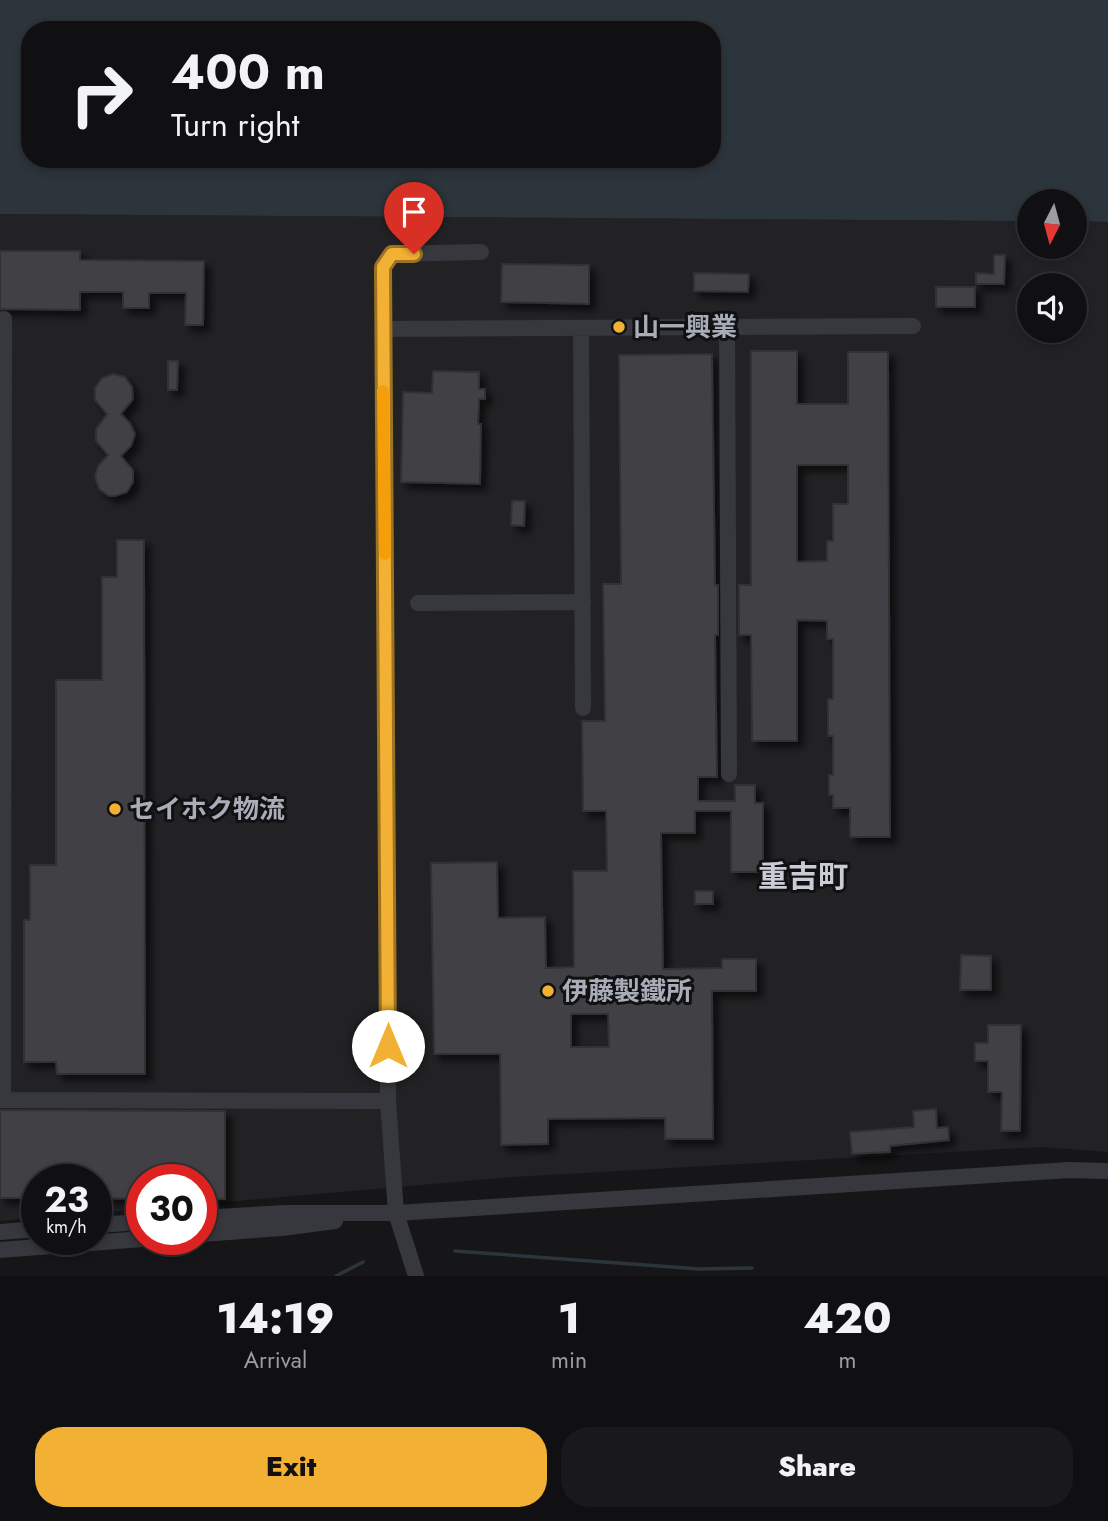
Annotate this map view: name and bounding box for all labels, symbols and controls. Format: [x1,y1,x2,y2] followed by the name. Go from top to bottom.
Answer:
[171,37,325,107] text: 400 m
[56,49,147,140] icon: right
[171,102,300,148] text: Turn right
[384,182,444,254] pin
[1017,189,1087,259] north arrow
[1017,189,1087,343] map controls
[395,193,433,231] icon: arrive
[1017,273,1087,343] button: sound
[633,308,737,346] place label: 山一興業
[611,319,627,335] marker: 山一興業
[129,790,285,828] place label: セイホク物流
[107,801,123,817] marker: セイホク物流
[758,855,848,898] district label: 重吉町
[562,972,692,1010] place label: 伊藤製鐵所
[540,983,556,999] marker: 伊藤製鐵所
[351,1009,425,1083] position arrow
[126,1164,217,1255] speed limit sign: 30
[44,1175,89,1225] text: 23
[46,1214,87,1240] text: km/h
[216,1288,335,1349] text: 14:19
[558,1288,580,1349] text: 1
[804,1288,892,1349] text: 420
[244,1343,307,1377] text: Arrival
[551,1343,587,1377] text: min
[839,1343,856,1377] text: m
[35,1427,547,1507] button: Exit
[561,1427,1073,1507] button: Share

